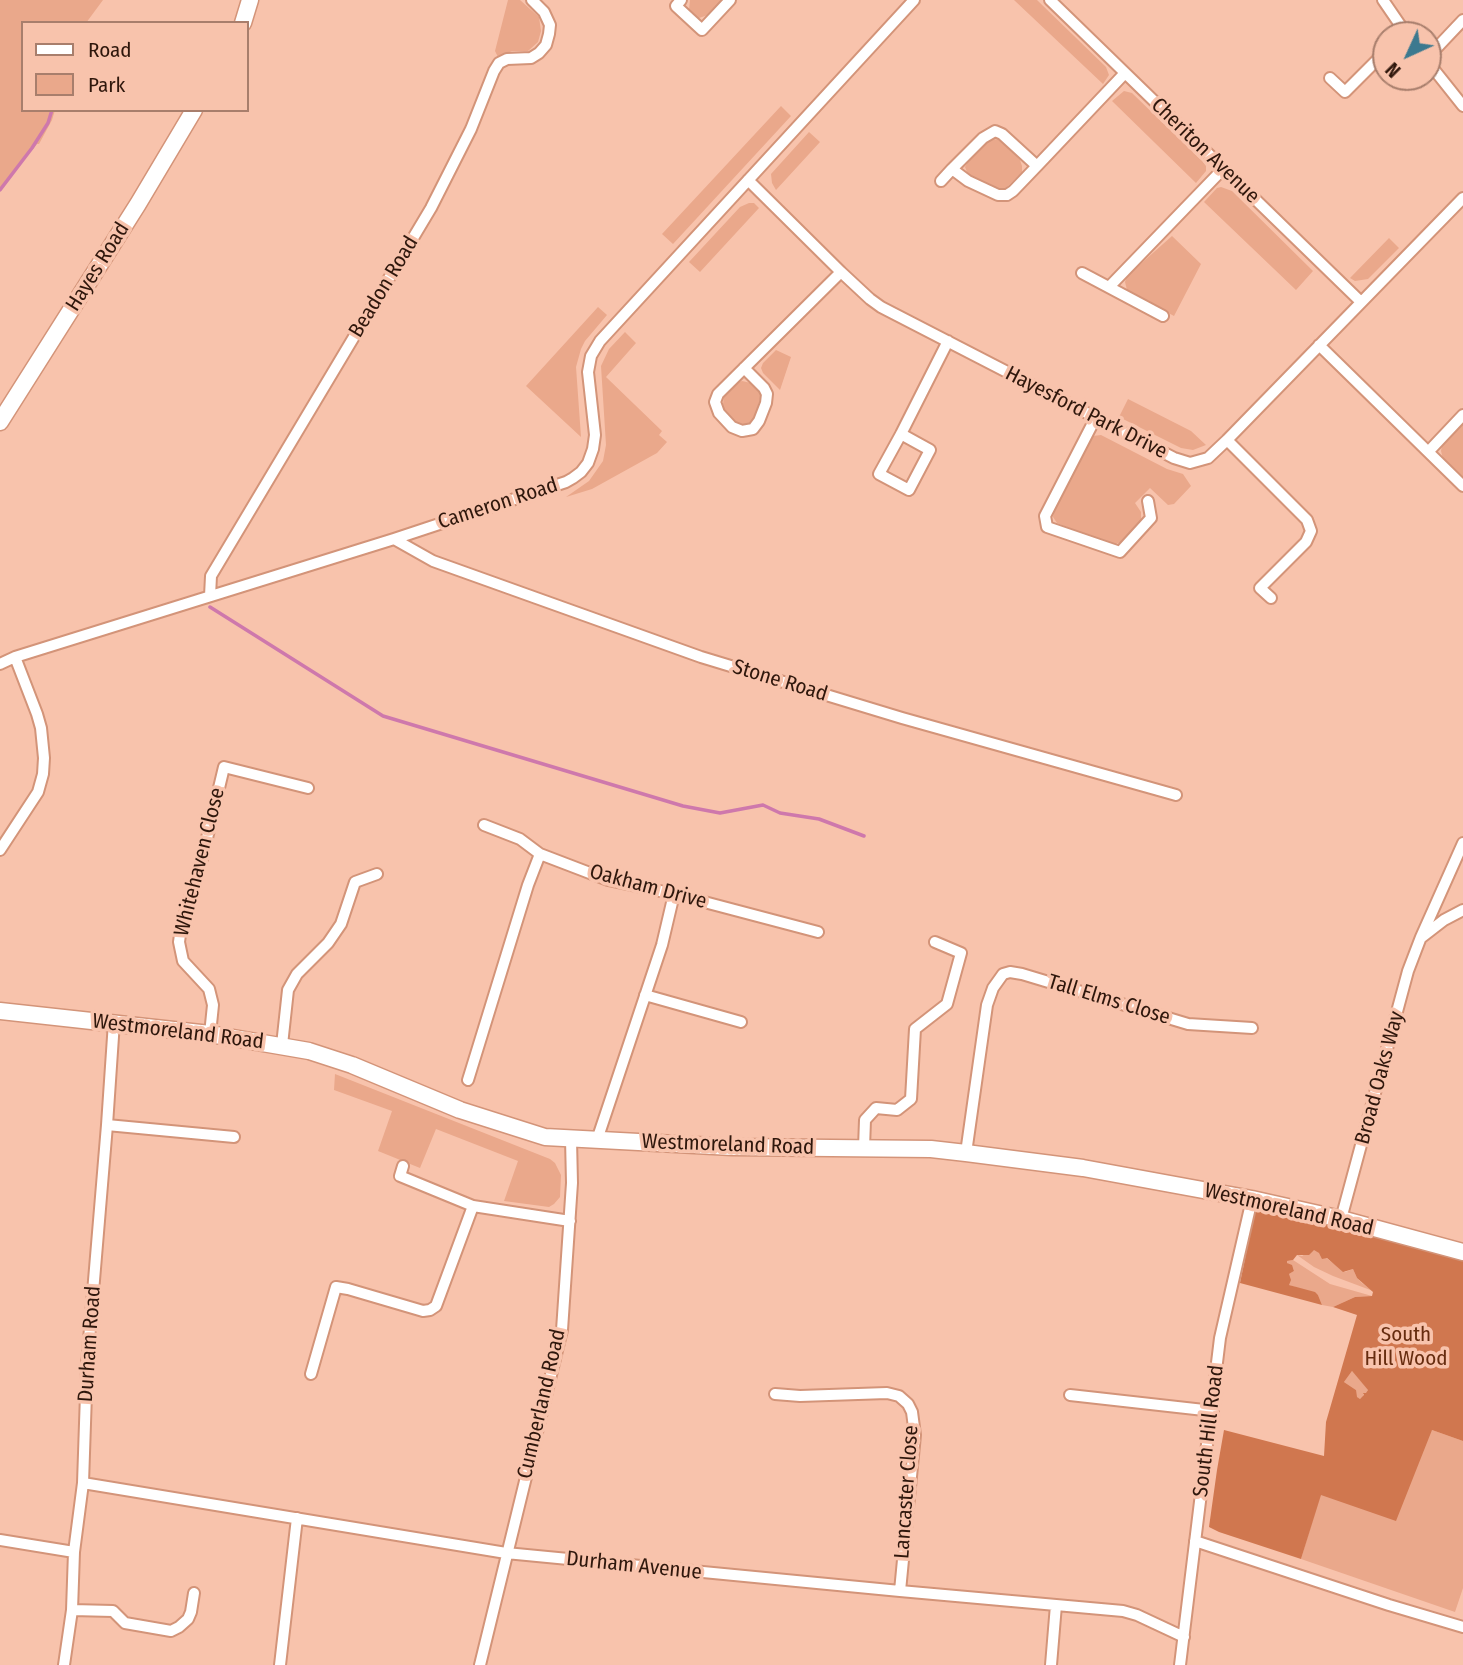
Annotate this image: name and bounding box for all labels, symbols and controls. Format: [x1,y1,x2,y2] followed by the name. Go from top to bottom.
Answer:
[21,21,248,112] legend
[1372,21,1442,91] north arrow
[88,37,132,63] text: Road
[1381,58,1405,82] text: N
[88,72,125,98] text: Park
[1145,93,1265,209] street label: Cheriton Avenue
[61,218,135,316] street label: Hayes Road
[344,232,424,342] street label: Beadon Road
[1001,361,1171,465] street label: Hayesford Park Drive
[435,473,561,535] street label: Cameron Road
[729,655,831,707] street label: Stone Road
[169,785,231,939] street label: Whitehaven Close
[587,859,709,915] street label: Oakham Drive
[1045,969,1173,1031] street label: Tall Elms Close
[91,1009,265,1055] street label: Westmoreland Road
[1350,1009,1410,1147] street label: Broad Oaks Way
[641,1129,815,1161] street label: Westmoreland Road
[1202,1178,1376,1242] street label: Westmoreland Road
[73,1285,107,1403] street label: Durham Road
[1365,1322,1447,1372] park label: South Hill Wood
[513,1327,571,1481] street label: Cumberland Road
[1188,1364,1230,1498] street label: South Hill Road
[890,1424,924,1560] street label: Lancaster Close
[565,1546,703,1586] street label: Durham Avenue

